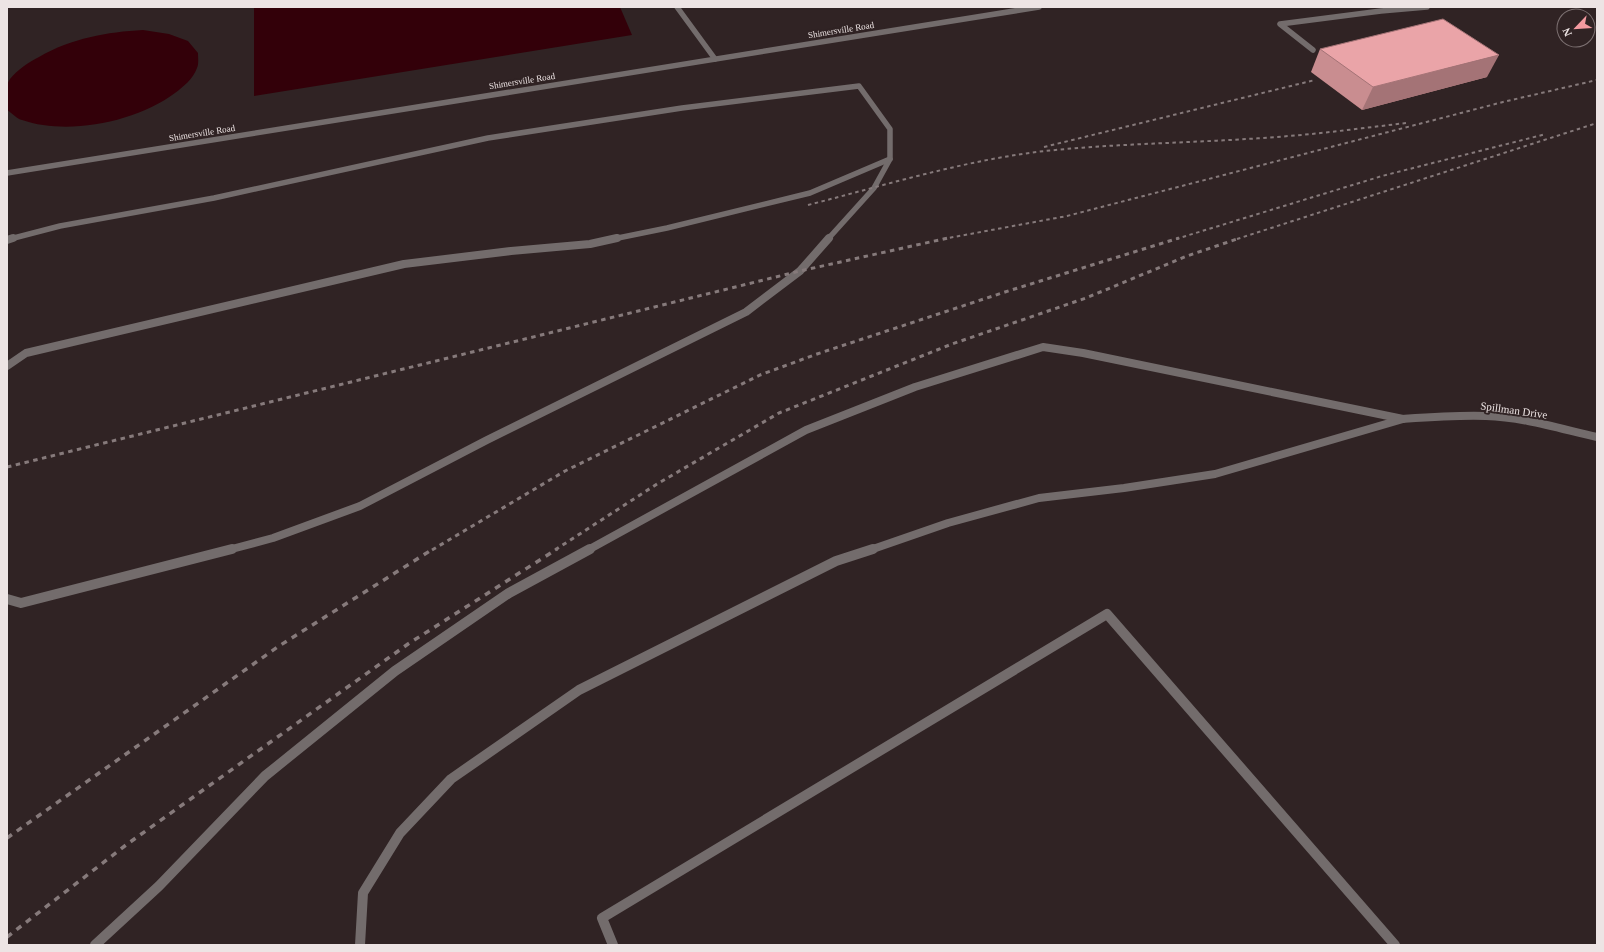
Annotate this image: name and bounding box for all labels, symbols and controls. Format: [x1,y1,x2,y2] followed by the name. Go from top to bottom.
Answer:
[1556,8,1596,48] north arrow
[807,20,875,40] street label: Shimersville Road
[1560,26,1574,38] text: N
[488,71,556,91] street label: Shimersville Road
[168,123,236,143] street label: Shimersville Road
[1480,399,1548,421] street label: Spillman Drive

